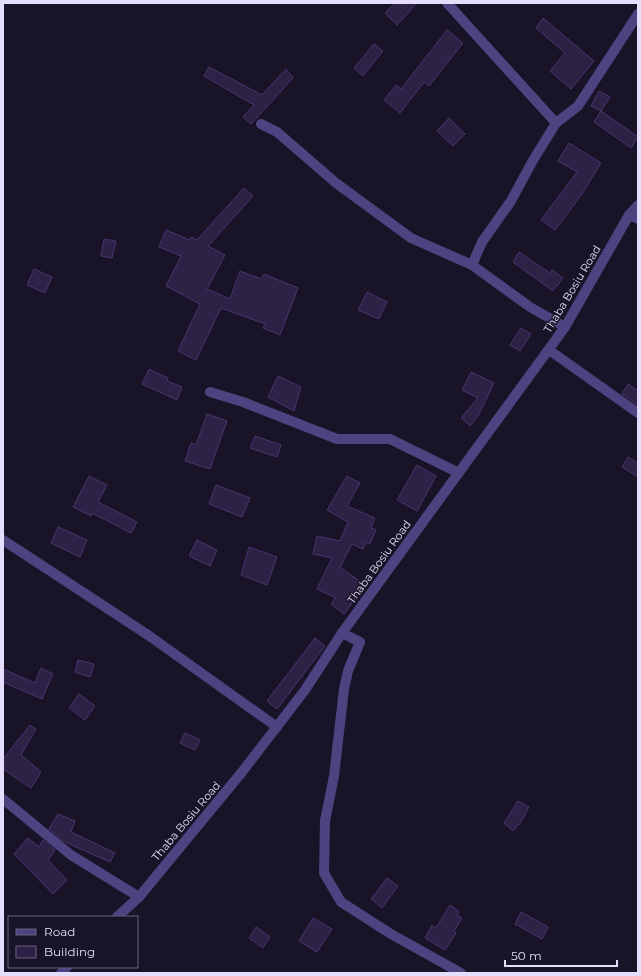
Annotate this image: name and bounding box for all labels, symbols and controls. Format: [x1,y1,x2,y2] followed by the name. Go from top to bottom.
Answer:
[540,243,604,335] street label: Thaba Bosiu Road
[344,518,414,606] street label: Thaba Bosiu Road
[149,778,223,864] street label: Thaba Bosiu Road
[8,916,138,968] legend
[44,924,75,939] text: Road
[505,942,617,968] scale bar
[44,944,95,959] text: Building
[511,948,542,963] text: 50 m

